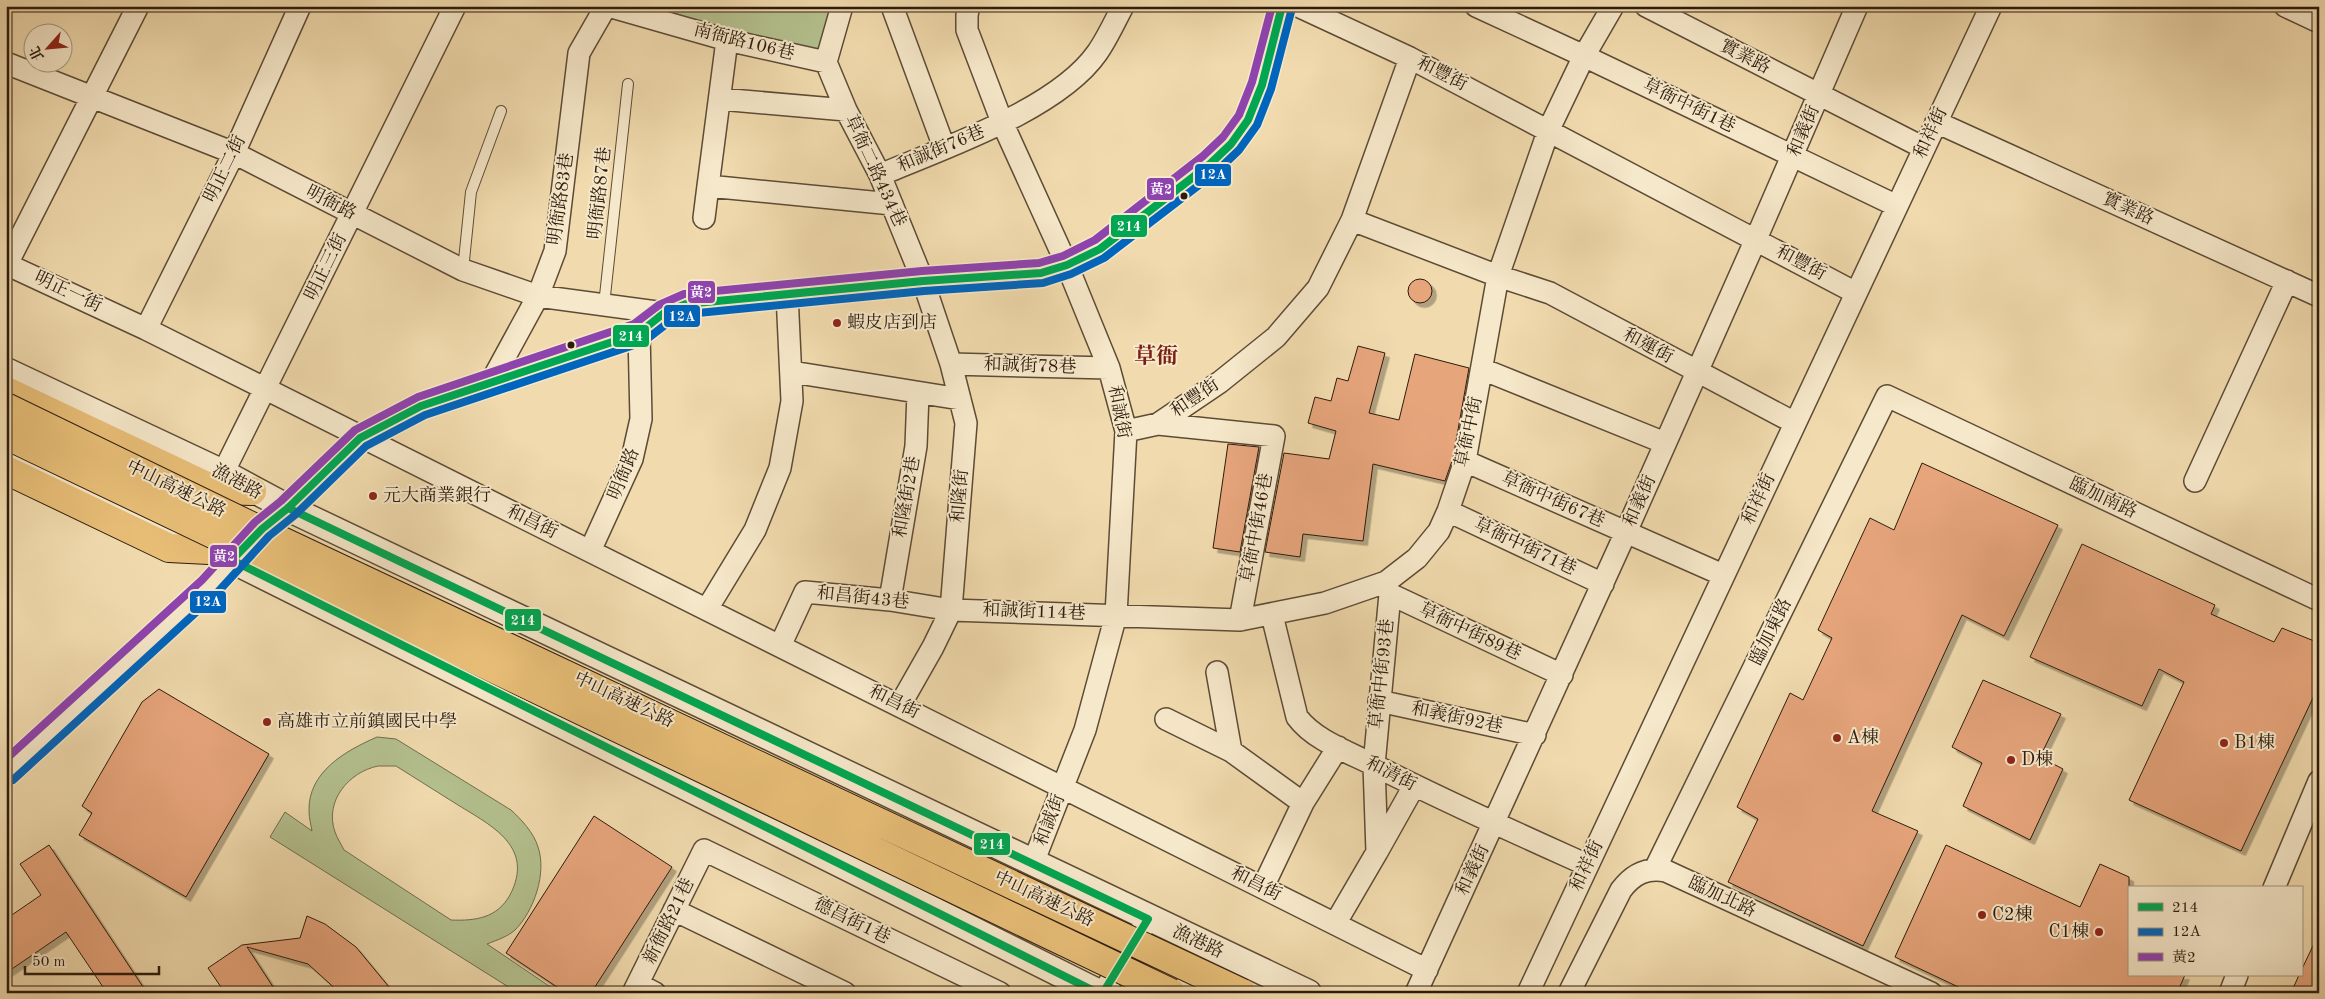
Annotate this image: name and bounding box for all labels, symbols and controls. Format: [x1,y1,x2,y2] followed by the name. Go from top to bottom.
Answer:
[692,19,797,63] street label: 南衙路106巷
[22,22,72,72] north arrow
[1717,35,1774,77] street label: 實業路
[27,44,47,63] text: 北
[1414,52,1471,94] street label: 和豐街
[1640,74,1739,136] street label: 草衙中街1巷
[1783,102,1823,159] street label: 和義街
[1910,104,1951,161] street label: 和祥街
[841,111,911,230] street label: 草衙二路434巷
[894,121,987,175] street label: 和誠街76巷
[200,132,249,205] street label: 明正二街
[584,146,614,240] street label: 明衙路87巷
[544,151,576,246] street label: 明衙路83巷
[1194,163,1232,187] line badge: 12A
[1200,168,1227,182] text: 12A
[1146,177,1175,201] line badge: 黃2
[303,181,360,223] street label: 明衙路
[1150,181,1172,197] text: 黃2
[2100,188,2157,228] street label: 實業路
[1179,191,1189,201] unlabelled marker
[1110,214,1148,238] line badge: 214
[1117,220,1141,234] text: 214
[301,230,350,303] street label: 明正三街
[1773,241,1830,284] street label: 和豐街
[32,268,105,315] street label: 明正一街
[687,280,716,304] line badge: 黃2
[690,284,712,300] text: 黃2
[663,304,701,328] line badge: 12A
[669,310,696,324] text: 12A
[847,312,937,332] place label: 蝦皮店到店
[831,317,843,329] marker: 蝦皮店到店
[612,324,650,348] line badge: 214
[1620,324,1677,367] street label: 和運街
[619,330,643,344] text: 214
[566,340,576,350] unlabelled marker
[1134,344,1178,368] district label: 草衙
[983,353,1077,377] street label: 和誠街78巷
[1166,374,1222,421] street label: 和豐街
[1105,383,1135,440] street label: 和誠街
[1451,394,1485,469] street label: 草衙中街
[604,445,642,502] street label: 明衙路
[889,454,923,539] street label: 和隆街2巷
[124,455,229,521] street label: 中山高速公路
[209,460,266,503] street label: 漁港路
[1499,467,1608,531] street label: 草衙中街67巷
[947,468,971,524] street label: 和隆街
[1738,470,1779,527] street label: 和祥街
[1237,471,1275,584] street label: 草衙中街46巷
[1619,472,1659,529] street label: 和義街
[2067,473,2140,521] street label: 臨加南路
[383,485,491,505] place label: 元大商業銀行
[367,490,379,502] marker: 元大商業銀行
[504,500,561,542] street label: 和昌街
[1471,514,1580,579] street label: 草衙中街71巷
[209,544,238,568] line badge: 黃2
[213,548,235,564] text: 黃2
[816,582,910,612] street label: 和昌街43巷
[189,590,227,614] line badge: 12A
[195,595,222,609] text: 12A
[1745,595,1795,668] street label: 臨加東路
[982,599,1086,623] street label: 和誠街114巷
[1416,599,1525,664] street label: 草衙中街89巷
[504,608,542,632] line badge: 214
[511,614,535,628] text: 214
[1365,618,1397,730] street label: 草衙中街93巷
[571,667,678,731] street label: 中山高速公路
[866,680,923,722] street label: 和昌街
[1410,698,1505,736] street label: 和義街92巷
[277,711,457,731] place label: 高雄市立前鎮國民中學
[261,716,273,728] marker: 高雄市立前鎮國民中學
[1847,727,1879,747] place label: A棟
[1831,732,1843,744] marker: A棟
[2234,732,2275,752] place label: B1棟
[2218,737,2230,749] marker: B1棟
[2021,749,2053,769] place label: D棟
[1363,752,1420,794] street label: 和清街
[2005,754,2017,766] marker: D棟
[1030,791,1068,848] street label: 和誠街
[973,832,1011,856] line badge: 214
[1566,837,1607,894] street label: 和祥街
[980,838,1004,852] text: 214
[1452,841,1493,898] street label: 和義街
[1228,862,1285,904] street label: 和昌街
[991,866,1098,930] street label: 中山高速公路
[1686,872,1759,920] street label: 臨加北路
[639,874,697,967] street label: 新衙路21巷
[2128,886,2302,976] legend
[811,893,894,947] street label: 德昌街1巷
[2172,901,2198,916] text: 214
[1992,904,2033,924] place label: C2棟
[1976,909,1988,921] marker: C2棟
[1170,921,1227,962] street label: 漁港路
[2049,921,2089,941] place label: C1棟
[2172,925,2201,940] text: 12A
[2093,926,2105,938] marker: C1棟
[25,944,159,976] scale bar
[2172,949,2196,966] text: 黃2
[32,955,66,970] text: 50 m

